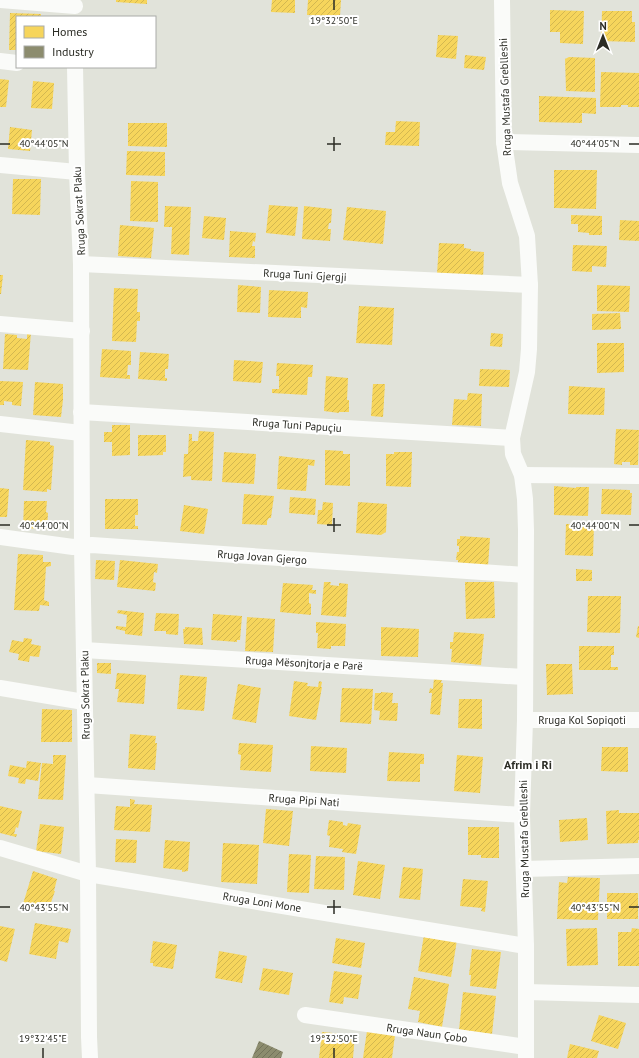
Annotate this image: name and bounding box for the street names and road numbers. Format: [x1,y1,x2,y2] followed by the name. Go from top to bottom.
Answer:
[496,38,514,156] street label: Rruga Mustafa Greblleshi
[70,166,88,256] street label: Rruga Sokrat Plaku
[263,266,347,284] street label: Rruga Tuni Gjergji
[252,415,342,435] street label: Rruga Tuni Papuçiu
[217,547,307,567] street label: Rruga Jovan Gjergo
[77,650,93,740] street label: Rruga Sokrat Plaku
[245,653,364,673] street label: Rruga Mësonjtorja e Parë
[538,713,626,727] street label: Rruga Kol Sopiqoti
[516,780,532,898] street label: Rruga Mustafa Greblleshi
[268,791,340,809] street label: Rruga Pipi Nati
[222,889,303,915] street label: Rruga Loni Mone
[386,1020,469,1046] street label: Rruga Naun Çobo

